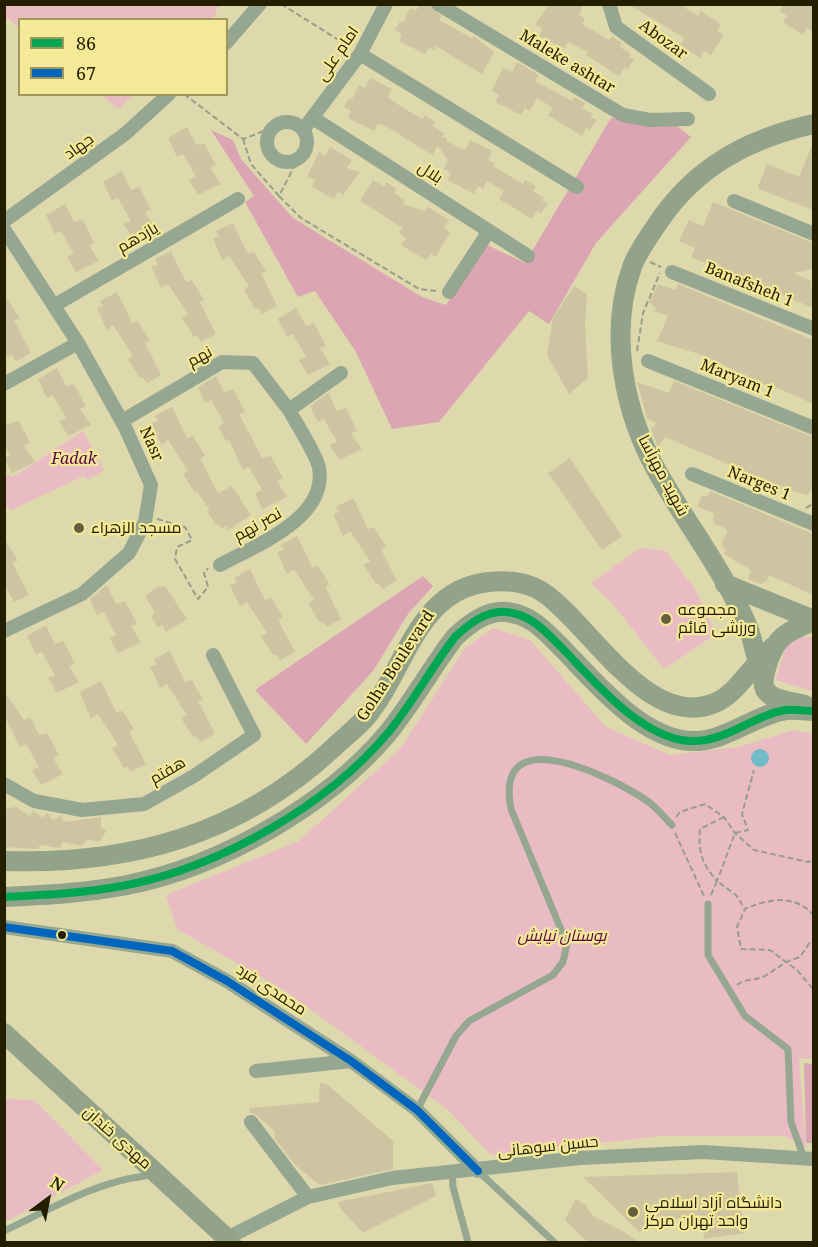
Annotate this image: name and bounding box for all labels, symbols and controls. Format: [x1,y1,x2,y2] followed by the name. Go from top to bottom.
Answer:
[635,16,691,64] street label: Abozar
[18,18,228,96] legend
[313,23,363,85] street label: امام علی
[516,26,618,98] street label: Maleke ashtar
[76,31,96,55] text: 86
[76,61,96,85] text: 67
[60,130,98,164] street label: جهاد
[414,158,446,188] street label: بلال
[114,219,162,257] street label: یازدهم
[702,259,796,311] street label: Banafsheh 1
[184,343,216,371] street label: نهم
[697,356,777,402] street label: Maryam 1
[135,424,167,464] street label: Nasr
[634,432,692,520] street label: شهید مهرآسا
[51,449,97,469] park label: Fadak
[725,463,793,505] street label: Narges 1
[231,504,285,546] street label: نصر نهم
[91,518,181,538] place label: مسجد الزهراء
[72,521,86,535] marker: مسجد الزهراء
[678,600,756,638] place label: مجموعه ورزشی قائم
[353,607,439,725] street label: Golha Boulevard
[659,612,673,626] marker: مجموعه ورزشی قائم
[147,753,189,789] street label: هفتم
[518,926,606,946] park label: بوستان نیایش
[56,929,68,941] unlabelled marker
[232,960,310,1020] street label: محمدی فرد
[79,1102,155,1174] street label: مهدی خندان
[497,1132,599,1162] street label: حسین سوهانی
[18,1169,78,1229] north arrow
[46,1171,69,1196] text: N
[645,1193,782,1231] place label: دانشگاه آزاد اسلامی واحد تهران مرکز
[626,1205,640,1219] marker: دانشگاه آزاد اسلامی واحد تهران مرکز

